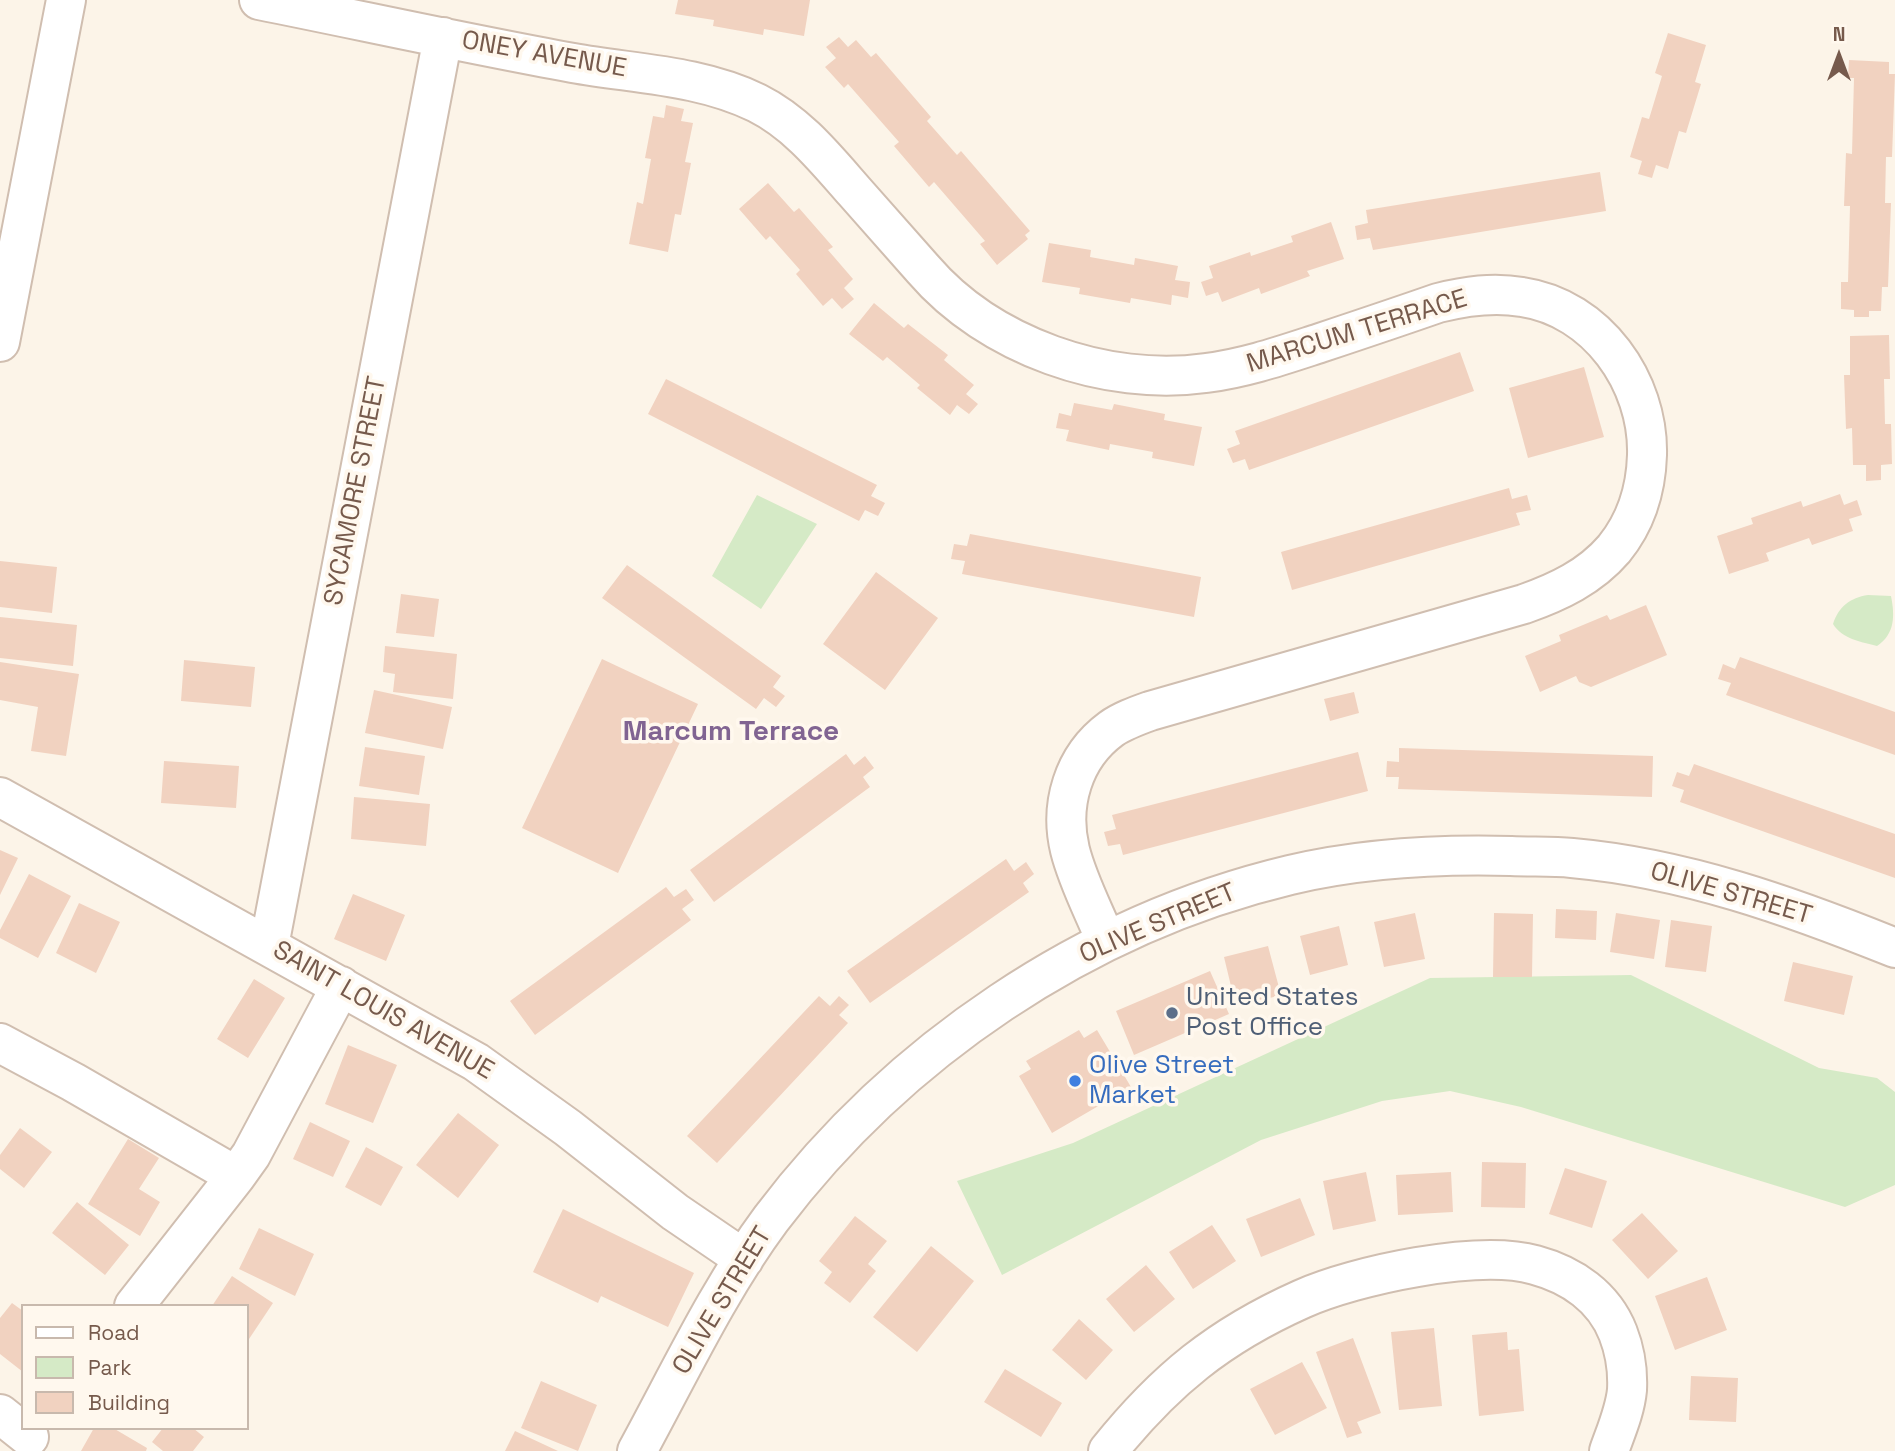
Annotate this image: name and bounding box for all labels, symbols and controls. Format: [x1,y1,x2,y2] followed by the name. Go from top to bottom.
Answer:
[1804,21,1874,91] north arrow
[1833,22,1845,47] text: N
[459,25,629,85] street label: ONEY AVENUE
[1243,284,1471,380] street label: MARCUM TERRACE
[319,374,393,608] street label: SYCAMORE STREET
[623,715,839,749] district label: Marcum Terrace
[1647,856,1815,932] street label: OLIVE STREET
[1075,877,1241,971] street label: OLIVE STREET
[267,935,499,1087] street label: SAINT LOUIS AVENUE
[1186,982,1358,1044] place label: United States Post Office
[1164,1005,1180,1021] marker: United States Post Office
[1089,1050,1234,1112] place label: Olive Street Market
[1067,1073,1083,1089] marker: Olive Street Market
[667,1221,779,1381] street label: OLIVE STREET
[21,1304,248,1430] legend
[88,1319,140,1346] text: Road
[88,1354,132,1381] text: Park
[88,1389,170,1416] text: Building

